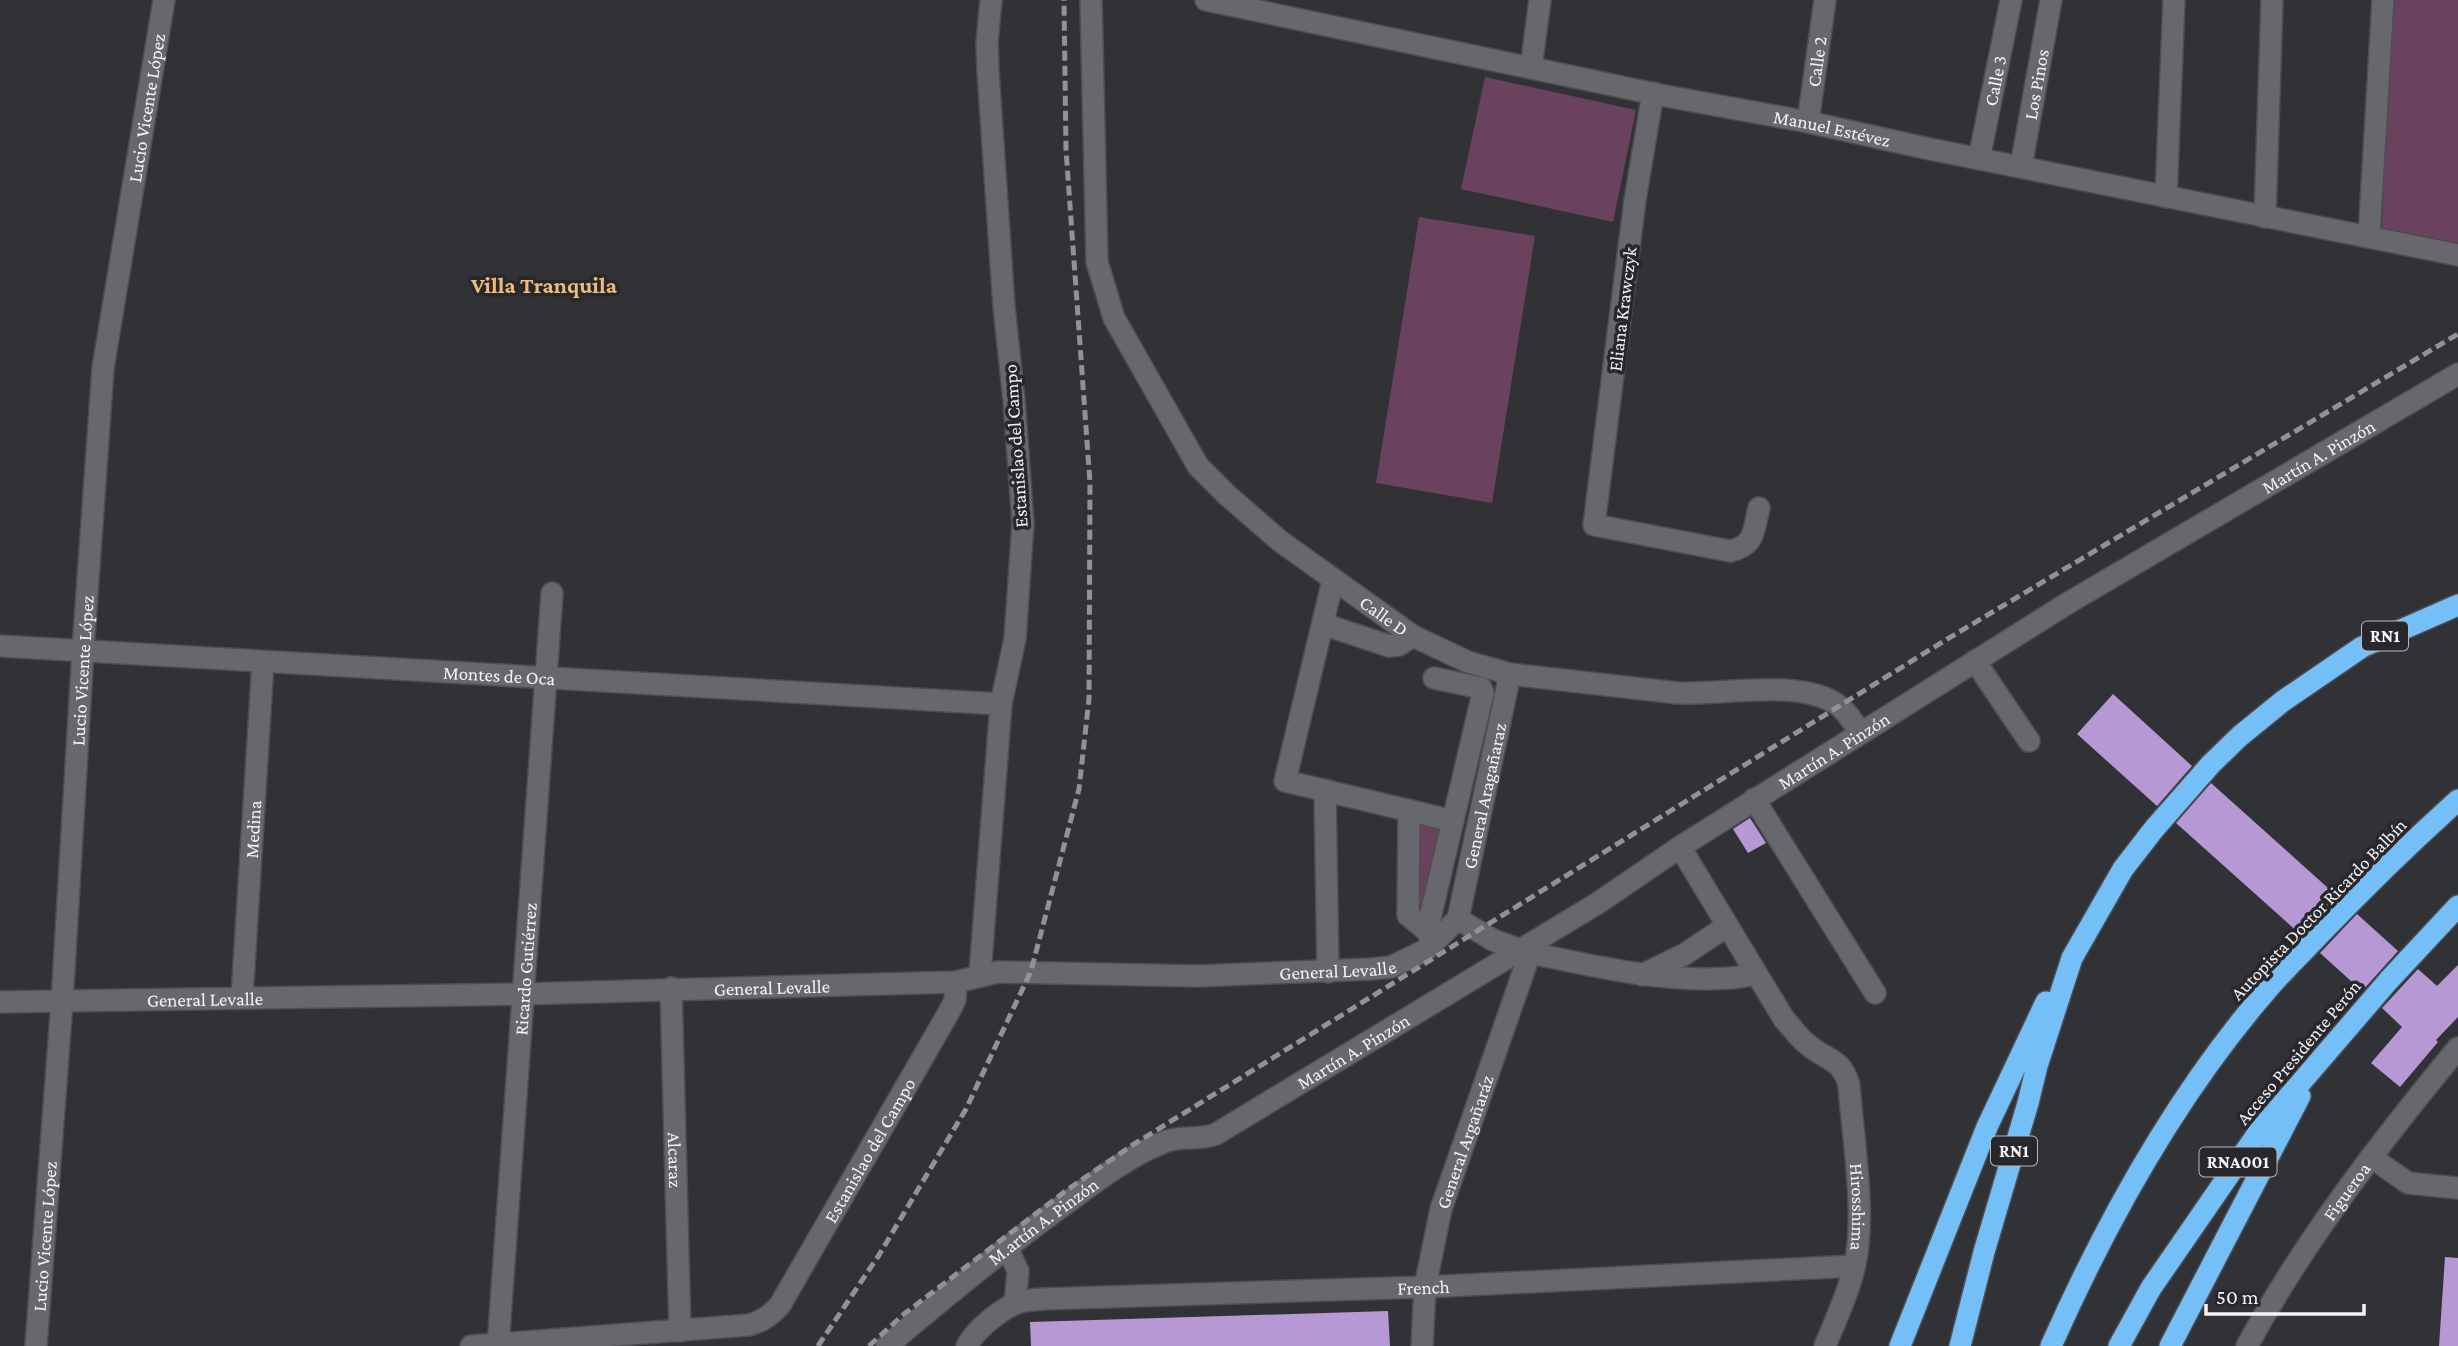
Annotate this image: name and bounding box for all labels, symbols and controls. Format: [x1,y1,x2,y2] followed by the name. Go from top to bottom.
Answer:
[124,32,169,184] street label: Lucio Vicente López
[1803,35,1831,88] street label: Calle 2
[2020,47,2053,122] street label: Los Pinos
[1980,54,2011,108] street label: Calle 3
[1772,106,1892,151] street label: Manuel Estévez
[1604,245,1641,372] street label: Eliana Krawczyk
[470,272,618,298] district label: Villa Tranquila
[999,364,1032,528] street label: Estanislao del Campo
[2258,415,2379,498] street label: Martín A. Pinzón
[1356,591,1412,640] street label: Calle D
[67,595,98,746] street label: Lucio Vicente López
[2362,622,2408,650] road number: RN1
[442,662,556,689] street label: Montes de Oca
[1774,708,1894,794] street label: Martín A. Pinzón
[1459,721,1510,871] street label: General Aragañaraz
[241,799,265,859] street label: Medina
[2226,814,2411,1004] street label: Autopista Doctor Ricardo Balbín
[510,902,541,1036] street label: Ricardo Gutiérrez
[1279,956,1400,984] street label: General Levalle
[713,975,830,1000] street label: General Levalle
[2232,976,2365,1129] street label: Acceso Presidente Perón
[147,988,263,1011] street label: General Levalle
[1293,1009,1413,1094] street label: Martín A. Pinzón
[1432,1072,1498,1211] street label: General Argañaráz
[820,1074,920,1227] street label: Estanislao del Campo
[664,1132,686,1188] street label: Alcaraz
[1991,1136,2037,1166] road number: RN1
[2200,1148,2276,1176] road number: RNA001
[2319,1158,2375,1225] street label: Figueroa
[29,1160,61,1312] street label: Lucio Vicente López
[1846,1162,1869,1252] street label: Hirosshima
[984,1174,1102,1269] street label: M.artín A. Pinzón
[2206,1272,2364,1316] scale bar
[1397,1276,1450,1299] street label: French
[2216,1285,2259,1309] text: 50 m

